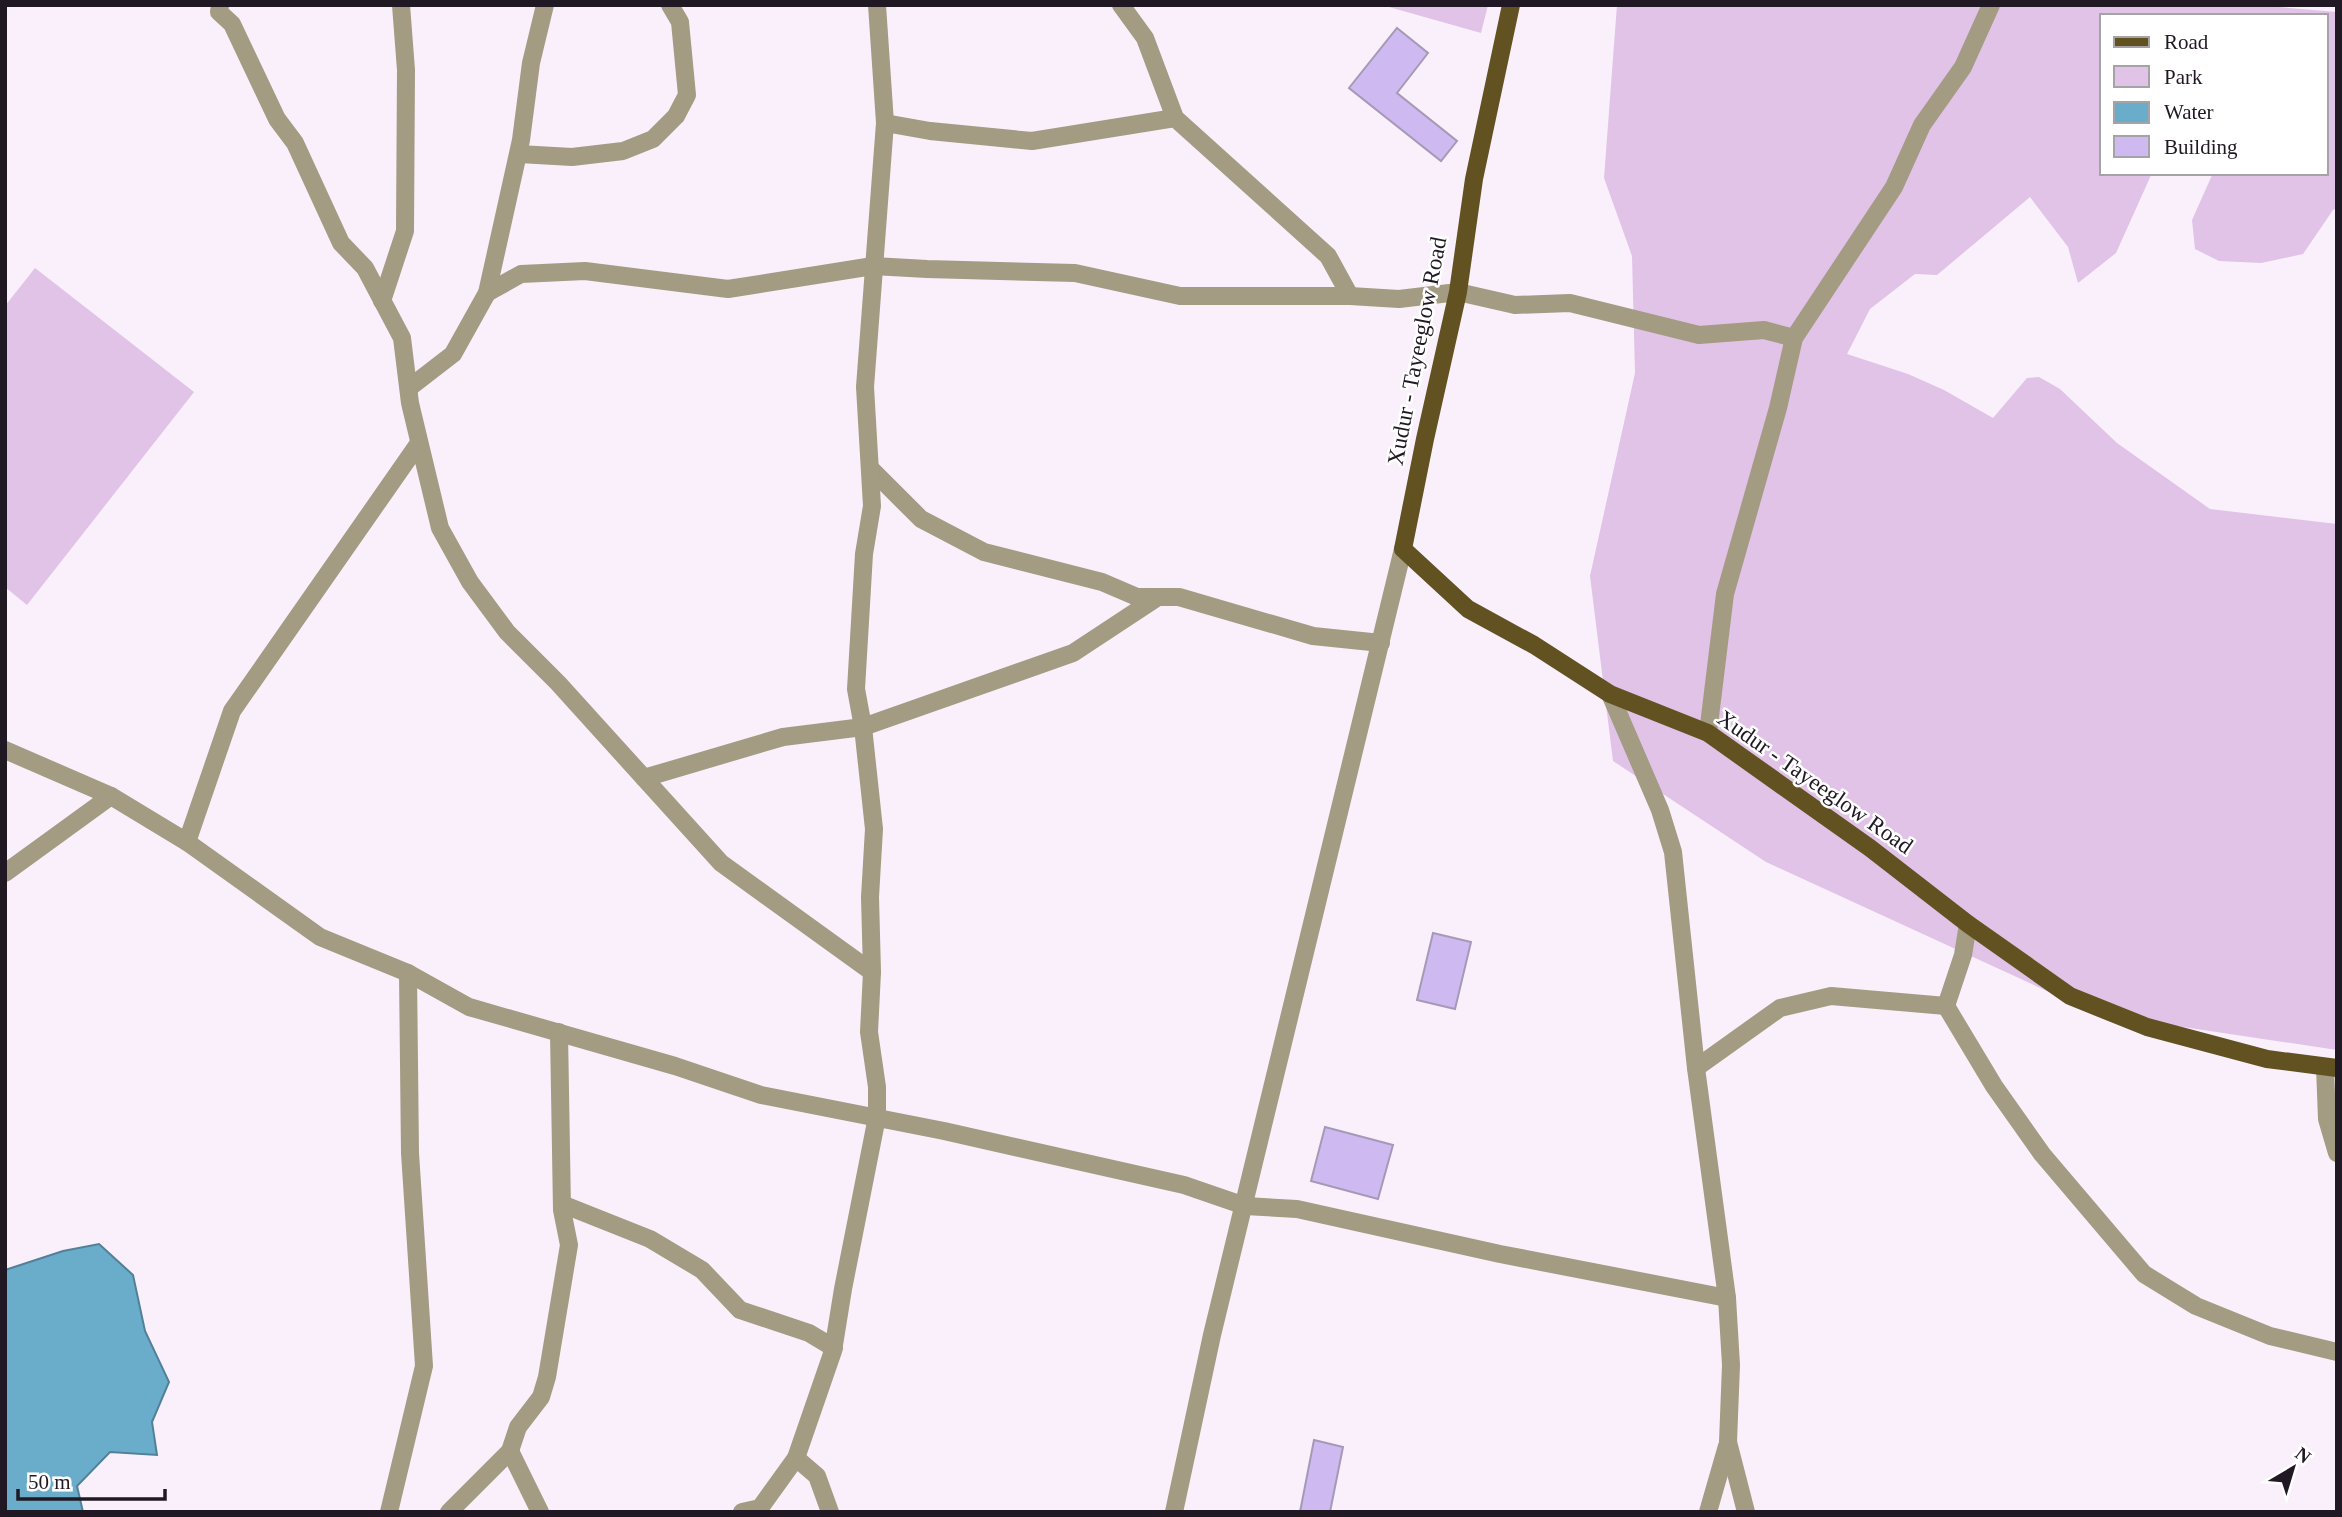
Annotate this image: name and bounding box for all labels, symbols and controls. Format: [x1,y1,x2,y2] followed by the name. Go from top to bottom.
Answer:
[2100,14,2328,175] legend
[2164,30,2209,54] text: Road
[2164,65,2203,89] text: Park
[2164,100,2214,124] text: Water
[2164,135,2238,159] text: Building
[1383,234,1452,467] street label: Xudur - Tayeeglow Road
[1713,705,1918,859] street label: Xudur - Tayeeglow Road
[2258,1433,2328,1503] north arrow
[2291,1442,2315,1468] text: N
[18,1458,164,1502] scale bar
[28,1470,71,1494] text: 50 m

